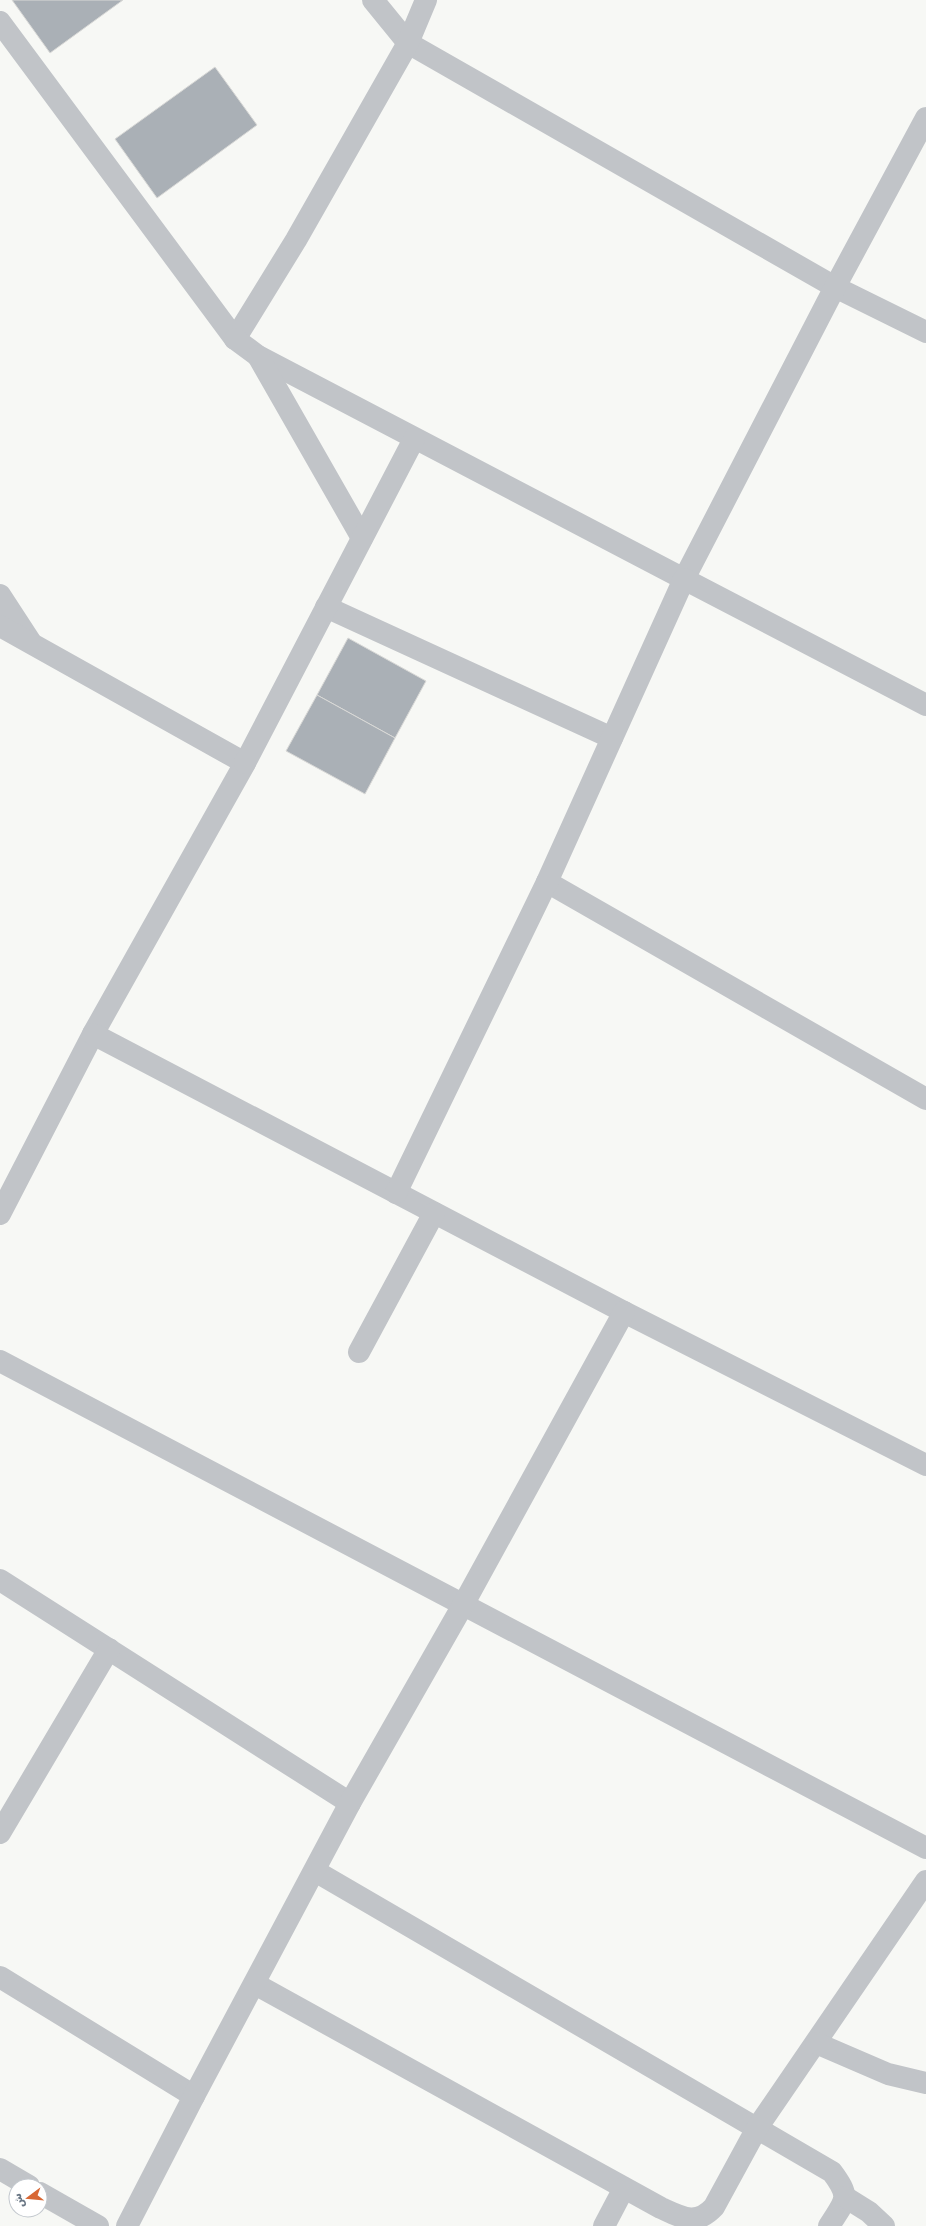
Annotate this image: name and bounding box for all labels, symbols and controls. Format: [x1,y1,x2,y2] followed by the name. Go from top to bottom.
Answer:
[8,2178,48,2218] north arrow
[11,2192,27,2210] text: ش

